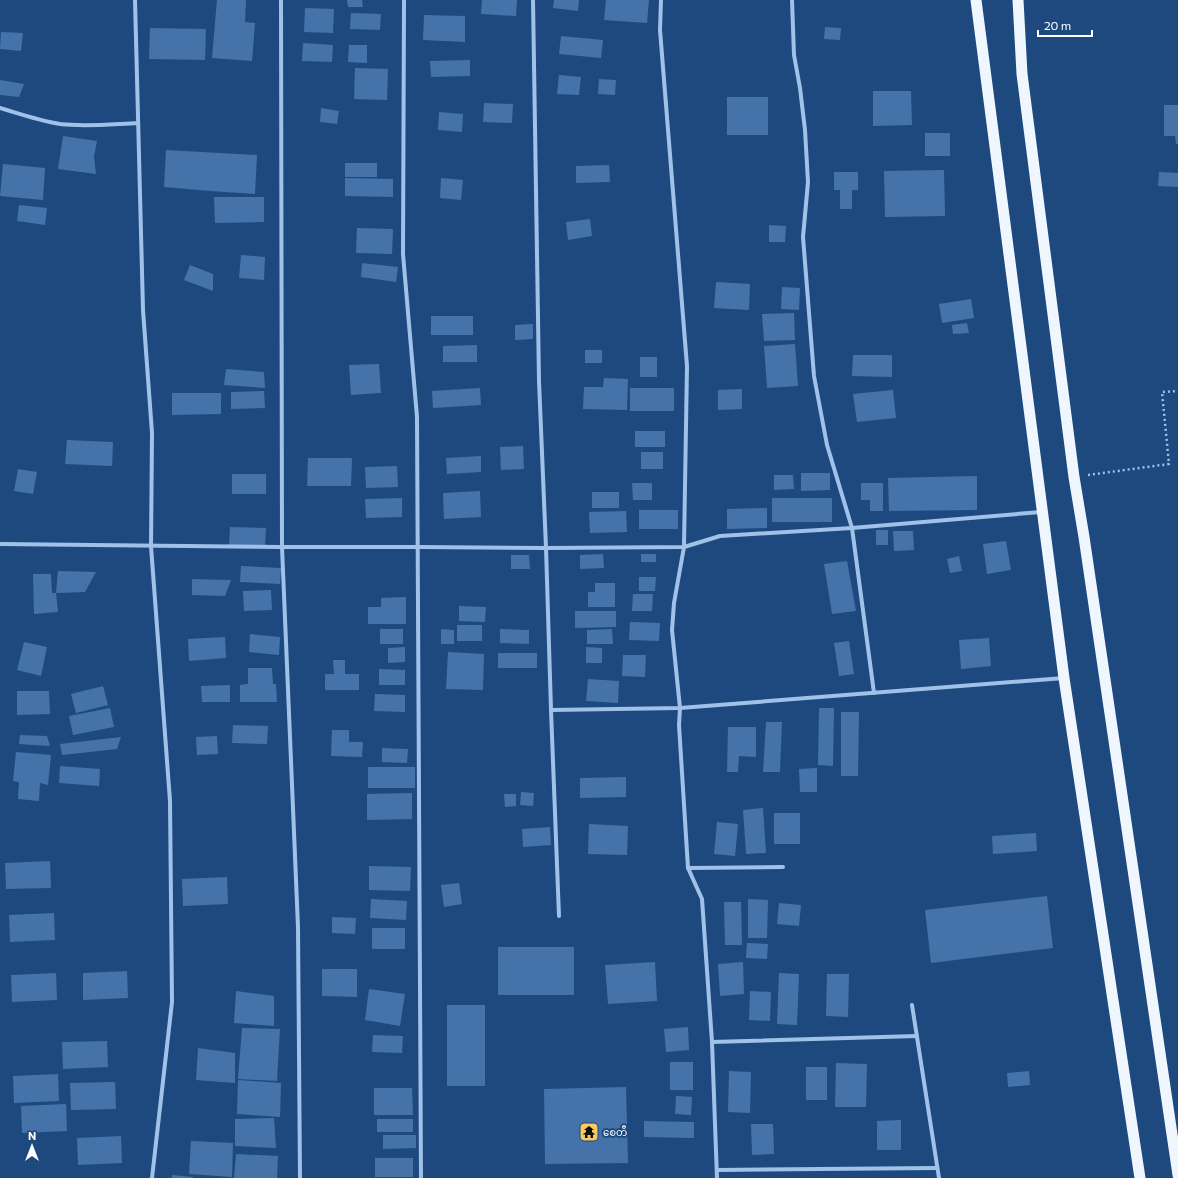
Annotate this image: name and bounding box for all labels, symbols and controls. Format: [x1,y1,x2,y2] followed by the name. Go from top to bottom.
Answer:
[1038,12,1092,38] scale bar
[1044,18,1071,32] text: 20 m
[578,1121,600,1143] temple icon: စေတီ
[603,1125,627,1138] place label: စေတီ
[12,1126,52,1166] north arrow
[28,1129,36,1142] text: N

